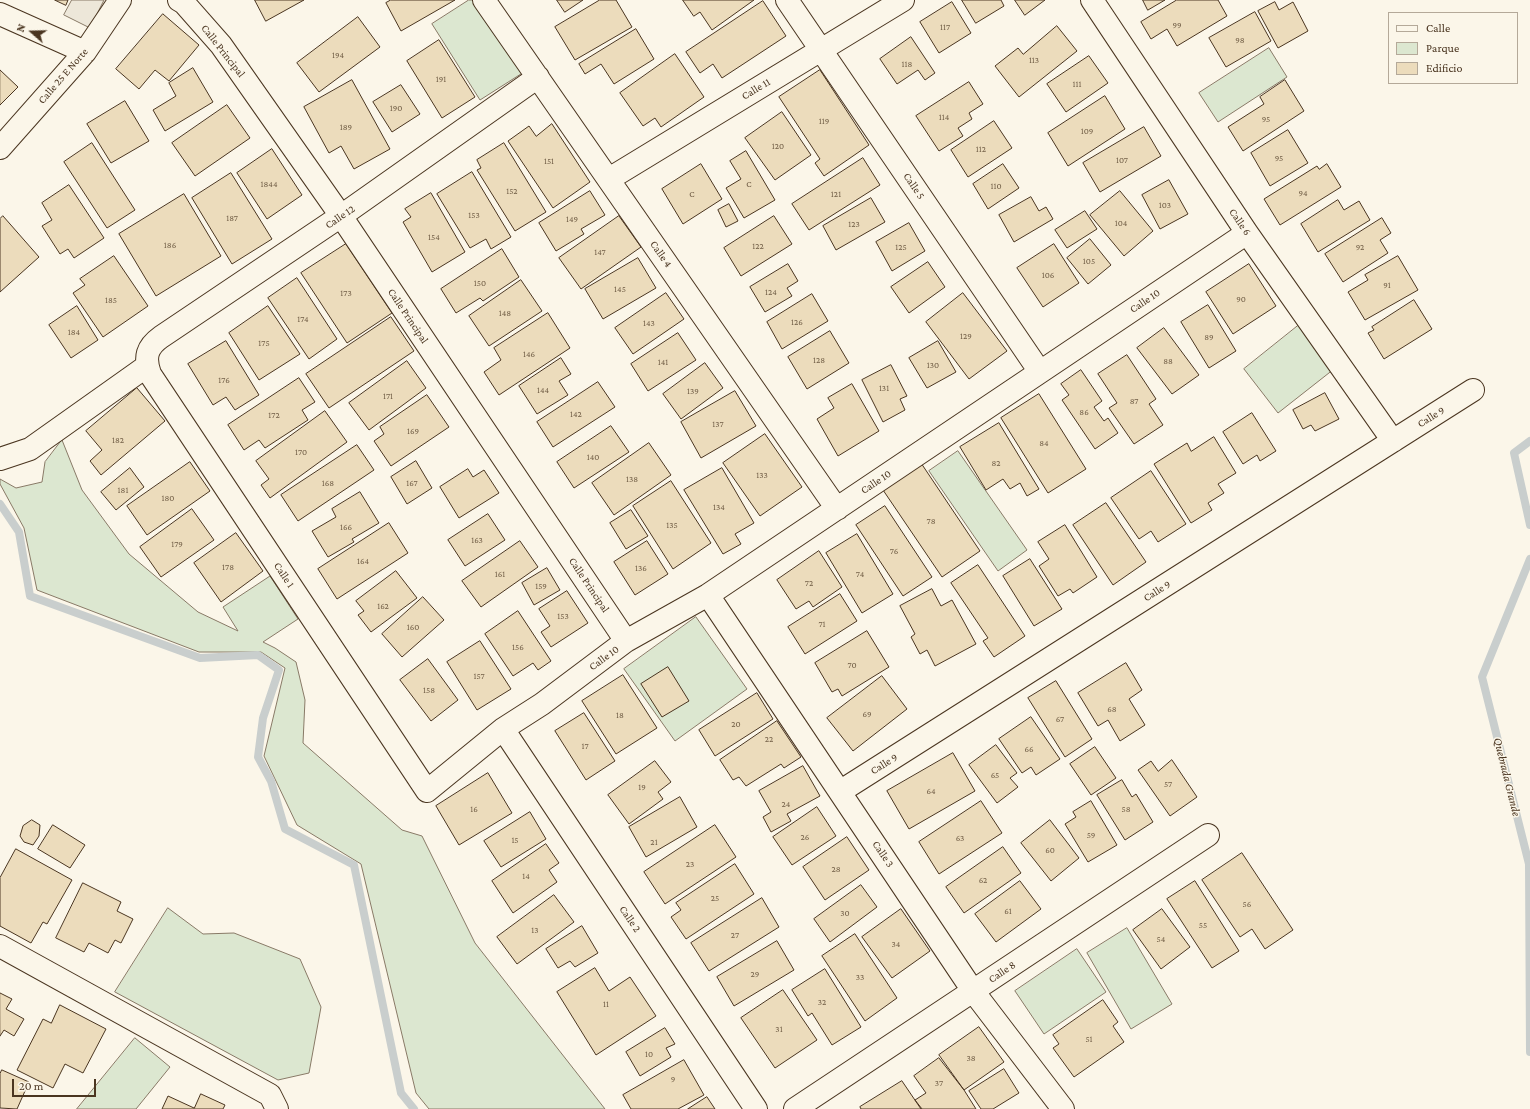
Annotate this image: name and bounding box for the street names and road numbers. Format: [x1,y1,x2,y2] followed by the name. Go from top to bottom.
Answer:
[198,22,248,80] street label: Calle Principal
[35,45,91,107] street label: Calle 25 E Norte
[739,75,773,103] street label: Calle 11
[900,170,928,202] street label: Calle 5
[323,202,357,232] street label: Calle 12
[1226,206,1254,238] street label: Calle 6
[647,238,675,270] street label: Calle 4
[385,286,431,346] street label: Calle Principal
[1127,286,1163,316] street label: Calle 10
[1415,404,1447,430] street label: Calle 9
[858,467,894,497] street label: Calle 10
[566,555,612,615] street label: Calle Principal
[271,560,297,590] street label: Calle 1
[1141,578,1173,604] street label: Calle 9
[586,643,622,673] street label: Calle 10
[868,751,900,777] street label: Calle 9
[869,838,897,870] street label: Calle 3
[616,903,644,935] street label: Calle 2
[986,958,1018,986] street label: Calle 8

